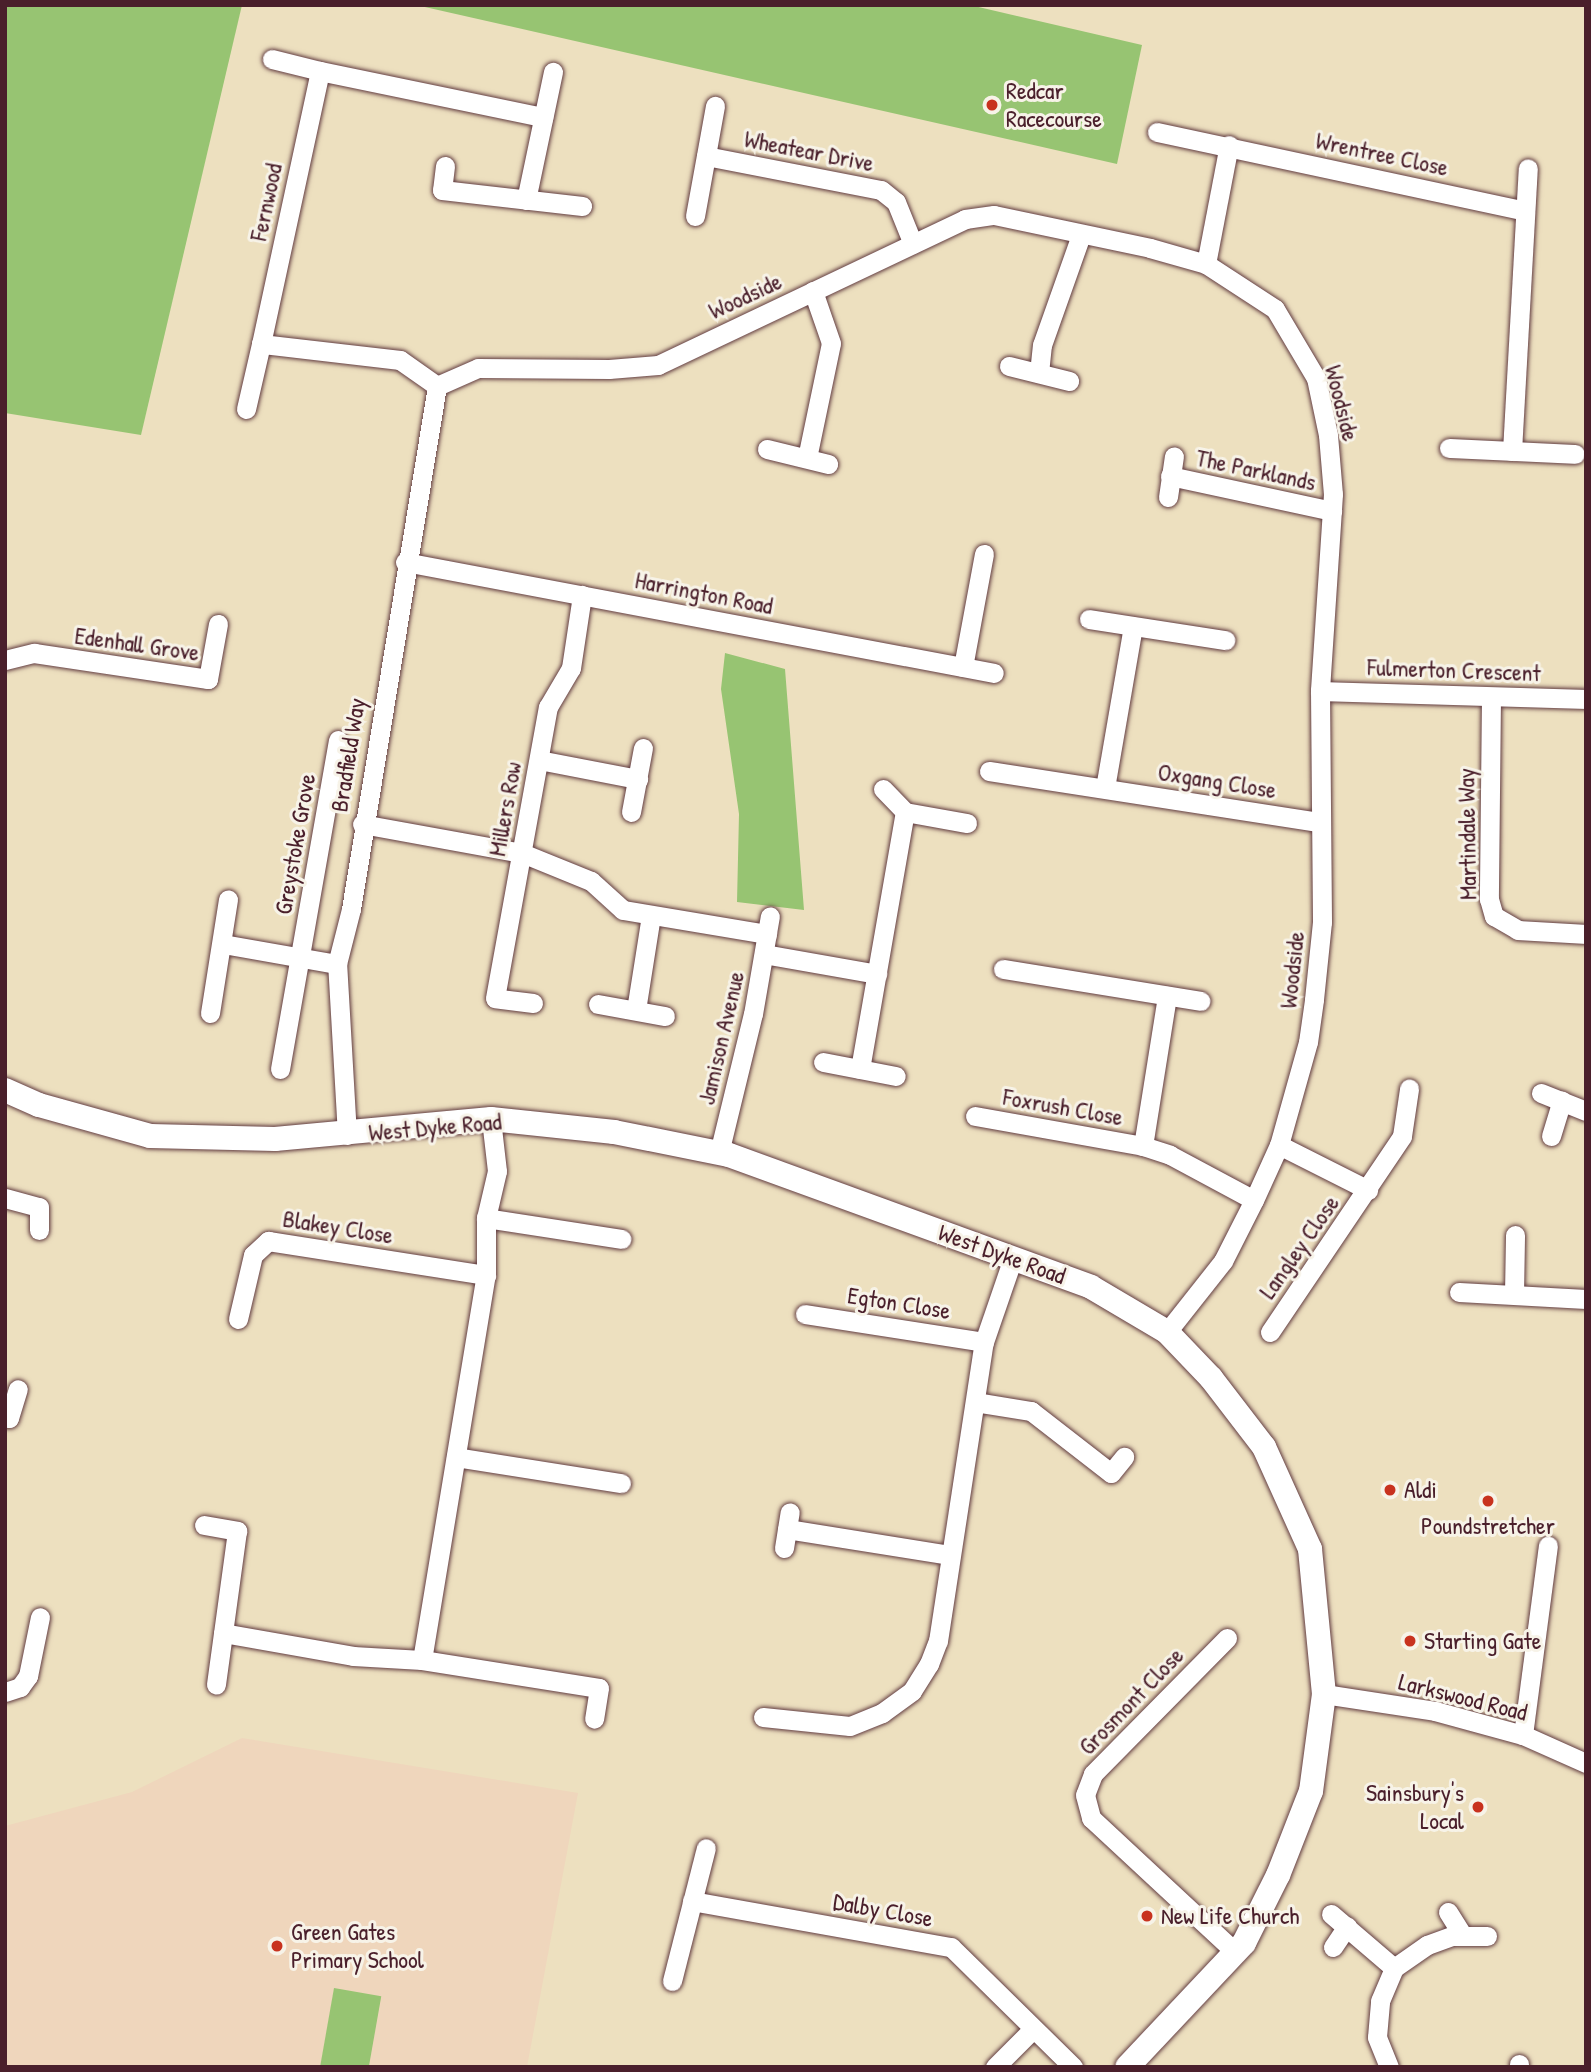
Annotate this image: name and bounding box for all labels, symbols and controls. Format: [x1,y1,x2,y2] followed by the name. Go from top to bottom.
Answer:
[1006,77,1102,133] place label: Redcar Racecourse
[984,97,1000,113] marker: Redcar Racecourse
[742,124,876,178] street label: Wheatear Drive
[1313,126,1451,182] street label: Wrentree Close
[244,161,288,243] street label: Fernwood
[704,267,786,325] street label: Woodside
[1319,362,1365,444] street label: Woodside
[1193,443,1319,497] street label: The Parklands
[633,566,775,620] street label: Harrington Road
[73,621,201,667] street label: Edenhall Grove
[1367,653,1541,687] street label: Fulmerton Crescent
[325,696,371,814] street label: Bradfield Way
[1156,757,1278,805] street label: Oxgang Close
[483,760,527,858] street label: Millers Row
[1451,768,1483,900] street label: Martindale Way
[268,771,322,917] street label: Greystoke Grove
[1274,930,1310,1010] street label: Woodside
[692,968,750,1108] street label: Jamison Avenue
[1001,1082,1125,1132] street label: Foxrush Close
[367,1107,503,1147] street label: West Dyke Road
[1253,1190,1345,1304] street label: Langley Close
[281,1204,395,1250] street label: Blakey Close
[934,1218,1070,1290] street label: West Dyke Road
[846,1281,952,1325] street label: Egton Close
[1404,1476,1437,1504] place label: Aldi
[1382,1482,1398,1498] marker: Aldi
[1480,1493,1496,1509] marker: Poundstretcher
[1421,1512,1555,1540] place label: Poundstretcher
[1424,1627,1541,1655] place label: Starting Gate
[1402,1633,1418,1649] marker: Starting Gate
[1073,1641,1189,1761] street label: Grosmont Close
[1396,1667,1530,1727] street label: Larkswood Road
[1366,1779,1464,1835] place label: Sainsbury's Local
[1470,1799,1486,1815] marker: Sainsbury's Local
[831,1887,935,1933] street label: Dalby Close
[1161,1902,1299,1930] place label: New Life Church
[1139,1908,1155,1924] marker: New Life Church
[291,1918,424,1974] place label: Green Gates Primary School
[269,1938,285,1954] marker: Green Gates Primary School

